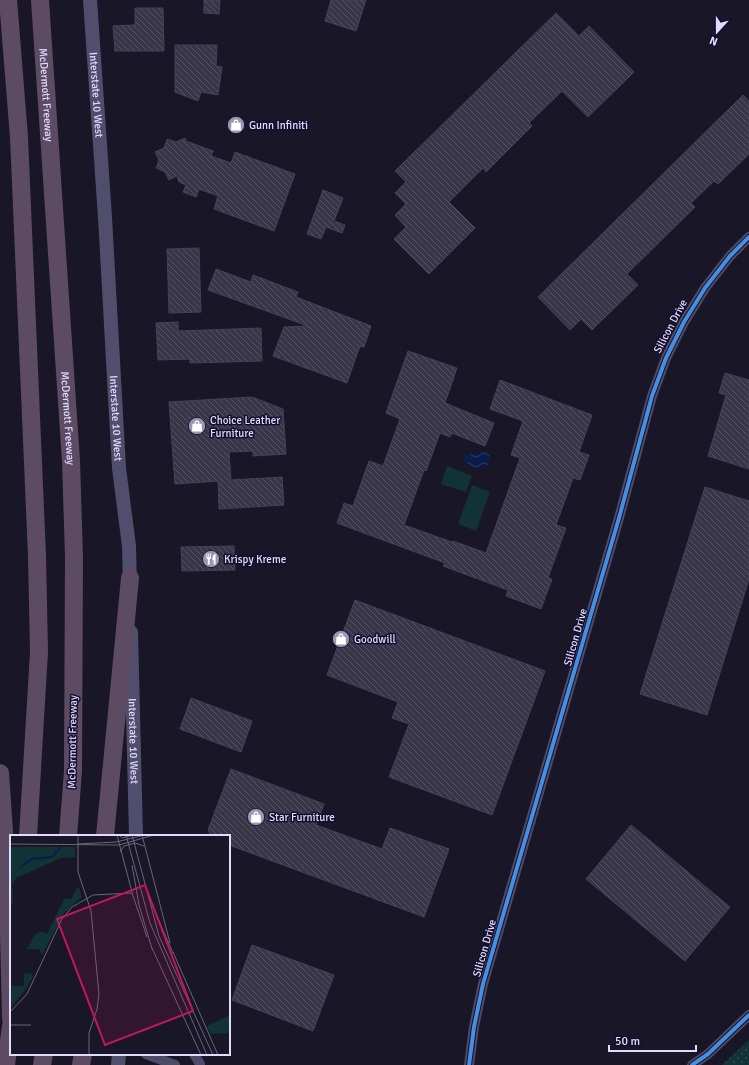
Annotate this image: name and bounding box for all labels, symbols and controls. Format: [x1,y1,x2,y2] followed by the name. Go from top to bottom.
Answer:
[697,12,737,52] north arrow
[708,33,719,48] text: N
[36,47,56,143] street label: McDermott Freeway
[87,52,106,138] street label: Interstate 10 West
[226,115,246,135] shop icon: Gunn Infiniti
[249,119,308,132] place label: Gunn Infiniti
[651,297,690,355] street label: Silicon Drive
[58,371,77,466] street label: McDermott Freeway
[107,375,125,462] street label: Interstate 10 West
[210,414,280,440] place label: Choice Leather Furniture
[187,416,207,436] shop icon: Choice Leather Furniture
[201,549,221,569] restaurant icon: Krispy Kreme
[224,553,286,566] place label: Krispy Kreme
[561,607,590,667] street label: Silicon Drive
[331,629,351,649] shop icon: Goodwill
[354,633,396,646] place label: Goodwill
[65,694,80,789] street label: McDermott Freeway
[126,698,141,784] street label: Interstate 10 West
[246,807,266,827] shop icon: Star Furniture
[269,811,335,824] place label: Star Furniture
[10,835,230,1055] inset map
[470,918,499,978] street label: Silicon Drive
[609,1027,696,1053] scale bar
[615,1034,640,1049] text: 50 m

